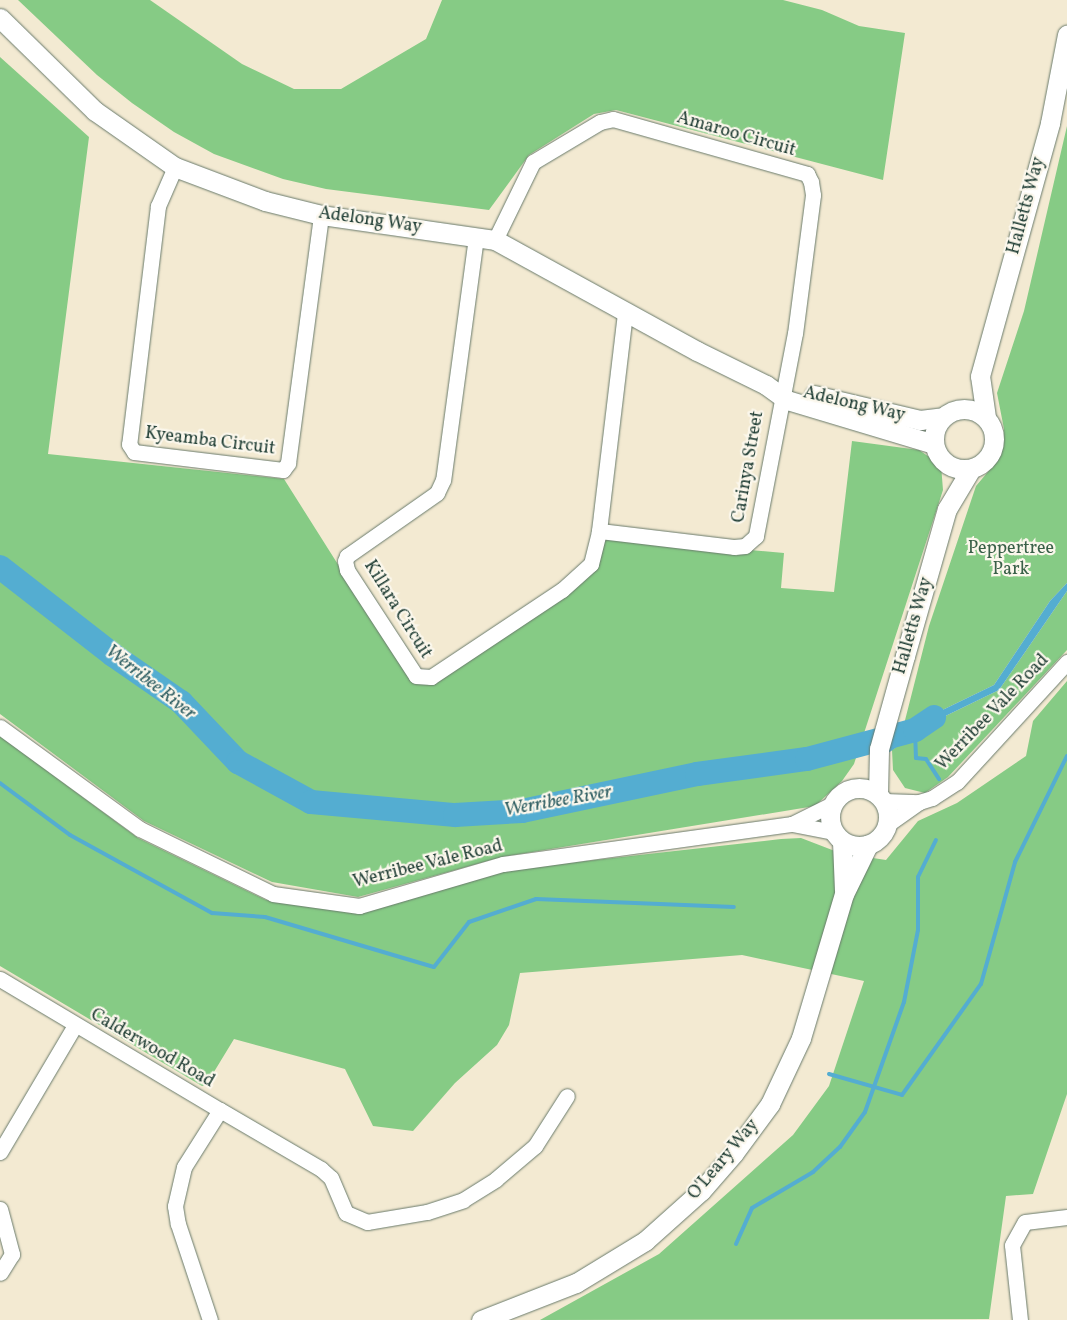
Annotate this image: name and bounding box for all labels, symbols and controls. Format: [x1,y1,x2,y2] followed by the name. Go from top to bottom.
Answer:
[674,108,798,162] street label: Amaroo Circuit
[1004,155,1050,257] street label: Halletts Way
[317,203,423,239] street label: Adelong Way
[801,383,907,427] street label: Adelong Way
[729,409,769,525] street label: Carinya Street
[144,423,276,461] street label: Kyeamba Circuit
[968,539,1054,582] park label: Peppertree Park
[358,557,436,663] street label: Killara Circuit
[890,575,938,677] street label: Halletts Way
[100,641,200,725] water label: Werribee River
[932,650,1054,776] street label: Werribee Vale Road
[502,781,614,823] water label: Werribee River
[351,836,505,894] street label: Werribee Vale Road
[86,1005,218,1093] street label: Calderwood Road
[684,1115,764,1205] street label: O'Leary Way

